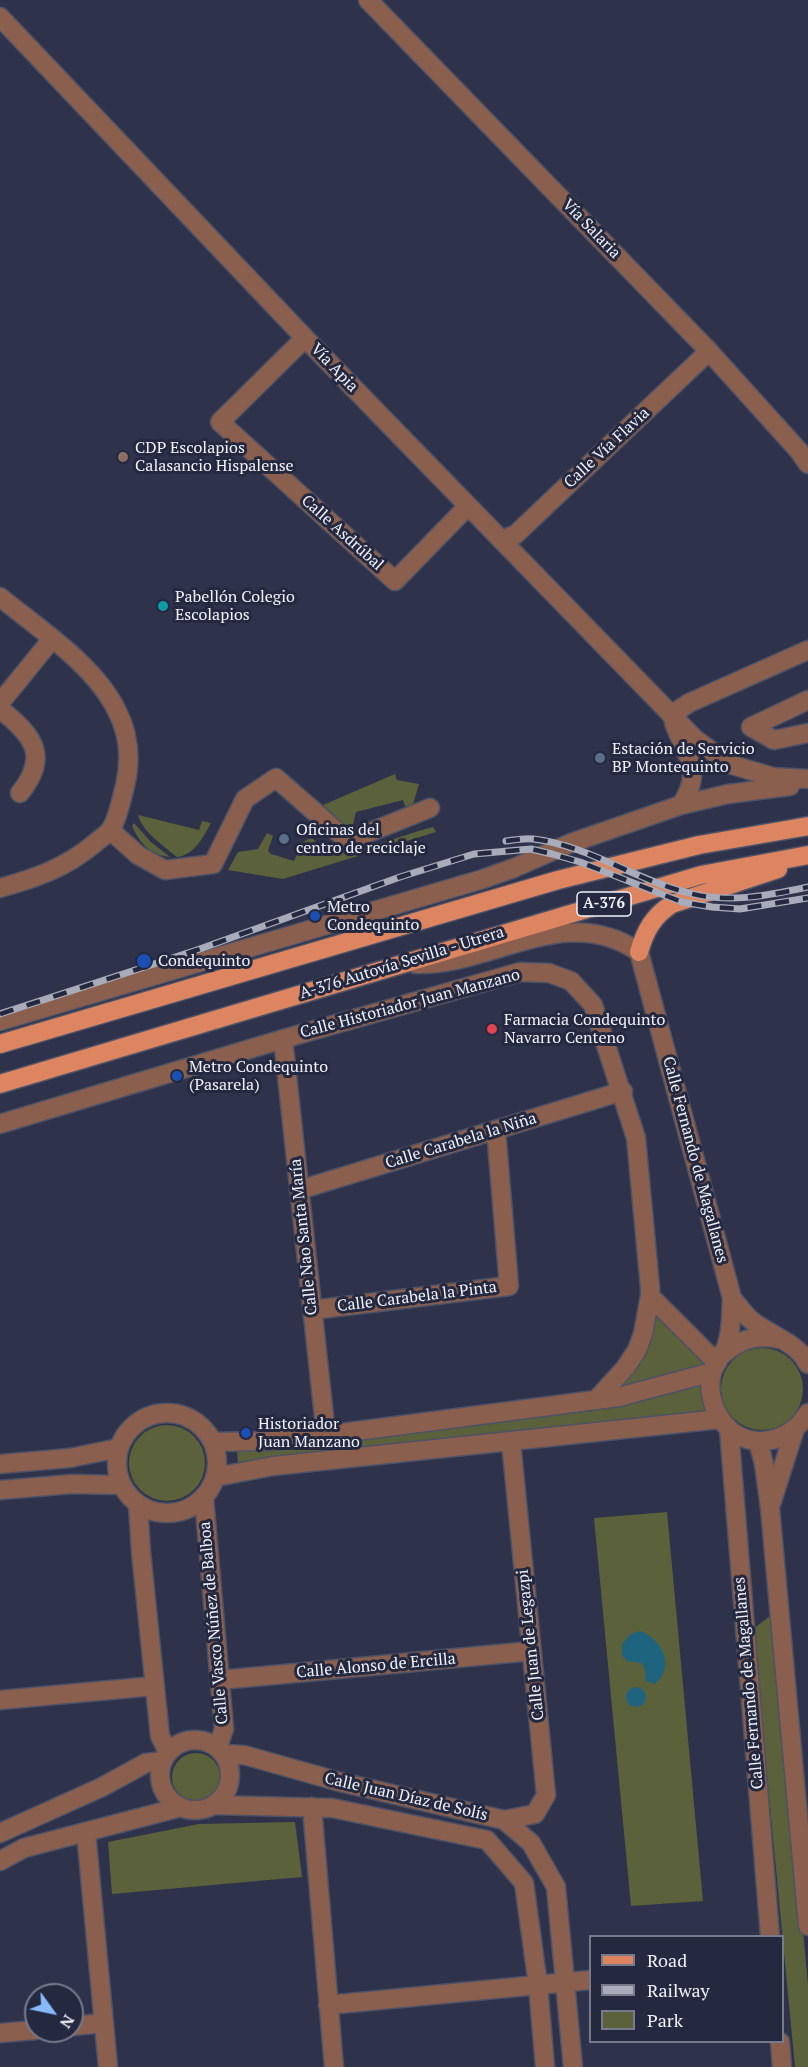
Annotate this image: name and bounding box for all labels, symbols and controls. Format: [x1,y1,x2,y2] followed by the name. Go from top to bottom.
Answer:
[558,195,624,263] street label: Vía Salaria
[306,340,362,396] street label: Vía Apia
[560,404,654,492] street label: Calle Vía Flavia
[135,438,294,476] place label: CDP Escolapios Calasancio Hispalense
[116,450,130,464] marker: CDP Escolapios Calasancio Hispalense
[297,491,387,575] street label: Calle Asdrúbal
[175,587,295,625] place label: Pabellón Colegio Escolapios
[156,599,170,613] marker: Pabellón Colegio Escolapios
[612,739,755,777] place label: Estación de Servicio BP Montequinto
[593,751,607,765] marker: Estación de Servicio BP Montequinto
[296,820,426,858] place label: Oficinas del centro de reciclaje
[277,832,291,846] marker: Oficinas del centro de reciclaje
[577,892,631,916] road number: A-376
[327,897,419,935] place label: Metro Condequinto
[308,909,322,923] marker: Metro Condequinto
[297,923,507,1003] street label: A-376 Autovía Sevilla - Utrera
[158,951,250,971] place label: Condequinto
[135,952,153,970] marker: Condequinto
[298,965,522,1043] street label: Calle Historiador Juan Manzano
[504,1010,665,1048] place label: Farmacia Condequinto Navarro Centeno
[485,1022,499,1036] marker: Farmacia Condequinto Navarro Centeno
[658,1055,732,1265] street label: Calle Fernando de Magallanes
[189,1057,328,1095] place label: Metro Condequinto (Pasarela)
[170,1069,184,1083] marker: Metro Condequinto (Pasarela)
[383,1109,539,1173] street label: Calle Carabela la Niña
[286,1158,322,1316] street label: Calle Nao Santa María
[336,1278,498,1316] street label: Calle Carabela la Pinta
[258,1414,360,1452] place label: Historiador Juan Manzano
[239,1426,253,1440] marker: Historiador Juan Manzano
[196,1521,232,1725] street label: Calle Vasco Núñez de Balboa
[514,1568,548,1722] street label: Calle Juan de Legazpi
[730,1576,768,1790] street label: Calle Fernando de Magallanes
[295,1649,457,1683] street label: Calle Alonso de Ercilla
[323,1769,489,1825] street label: Calle Juan Díaz de Solís
[589,1935,784,2043] legend
[647,1948,687,1972] text: Road
[647,1978,710,2002] text: Railway
[24,1983,84,2043] north arrow
[647,2008,683,2032] text: Park
[55,2011,80,2033] text: N

